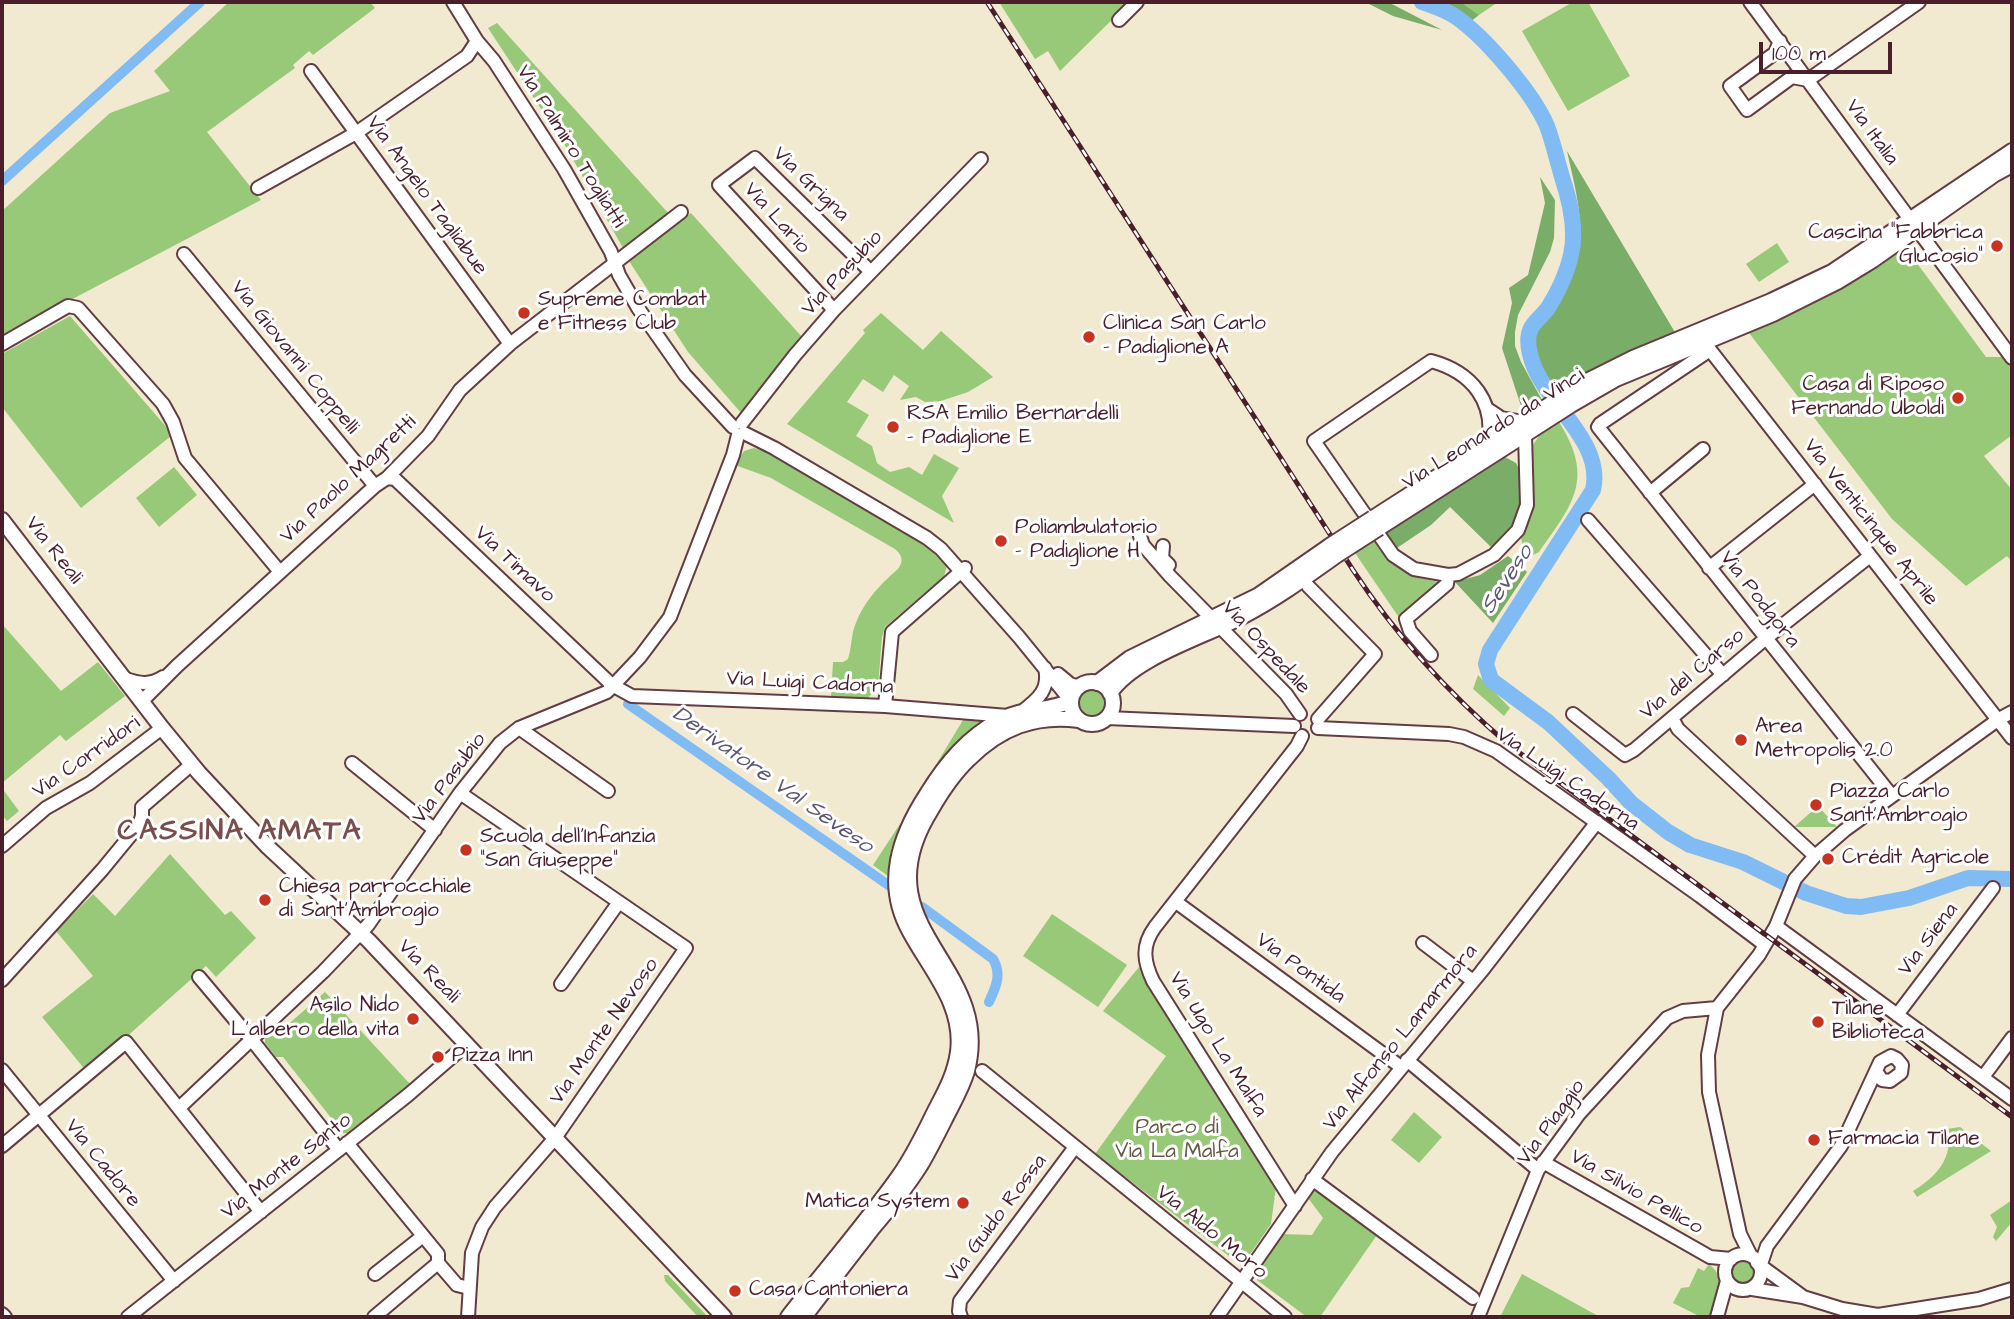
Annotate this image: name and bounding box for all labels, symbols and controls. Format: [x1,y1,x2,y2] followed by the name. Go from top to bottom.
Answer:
[1762,28,1895,72] scale bar
[1772,39,1826,68] text: 100 m
[510,61,630,233] street label: Via Palmiro Togliatti
[1839,95,1903,171] street label: Via Italia
[360,111,492,281] street label: Via Angelo Tagliabue
[766,142,854,228] street label: Via Grigna
[737,178,815,260] street label: Via Lario
[1808,221,1983,271] place label: Cascina "Fabbrica Glucosio"
[797,226,889,322] street label: Via Pasubio
[1989,238,2005,254] marker: Cascina "Fabbrica Glucosio"
[224,276,364,440] street label: Via Giovanni Coppelli
[538,288,707,338] place label: Supreme Combat e Fitness Club
[516,305,532,321] marker: Supreme Combat e Fitness Club
[1103,312,1266,362] place label: Clinica San Carlo - Padiglione A
[1081,329,1097,345] marker: Clinica San Carlo - Padiglione A
[1398,364,1590,496] street label: Via Leonardo da Vinci
[1791,373,1944,423] place label: Casa di Riposo Fernando Uboldi
[1950,390,1966,406] marker: Casa di Riposo Fernando Uboldi
[907,402,1119,452] place label: RSA Emilio Bernardelli - Padiglione E
[276,410,422,550] street label: Via Paolo Magretti
[885,419,901,435] marker: RSA Emilio Bernardelli - Padiglione E
[1797,435,1943,611] street label: Via Venticinque Aprile
[19,512,87,590] street label: Via Reali
[1015,516,1157,566] place label: Poliambulatorio - Padiglione H
[468,521,560,609] street label: Via Timavo
[993,533,1009,549] marker: Poliambulatorio - Padiglione H
[1476,541,1540,619] water label: Seveso
[1713,546,1805,654] street label: Via Podgora
[1215,596,1315,700] street label: Via Ospedale
[1636,624,1750,726] street label: Via del Carso
[726,667,894,701] street label: Via Luigi Cadorna
[666,701,878,861] water label: Derivatore Val Seveso
[28,712,146,804] street label: Via Corridori
[1755,715,1893,765] place label: Area Metropolis 2.0
[1491,723,1643,837] street label: Via Luigi Cadorna
[408,728,492,830] street label: Via Pasubio
[1733,732,1749,748] marker: Area Metropolis 2.0
[1830,780,1967,830] place label: Piazza Carlo Sant'Ambrogio
[1808,797,1824,813] marker: Piazza Carlo Sant'Ambrogio
[119,816,361,850] district label: CASSINA AMATA
[480,825,655,875] place label: Scuola dell'Infanzia "San Giuseppe"
[458,842,474,858] marker: Scuola dell'Infanzia "San Giuseppe"
[1842,846,1989,872] place label: Crédit Agricole
[1820,851,1836,867] marker: Crédit Agricole
[279,875,471,925] place label: Chiesa parrocchiale di Sant'Ambrogio
[257,892,273,908] marker: Chiesa parrocchiale di Sant'Ambrogio
[1893,899,1965,981] street label: Via Siena
[1250,928,1350,1010] street label: Via Pontida
[392,935,464,1009] street label: Via Reali
[1318,940,1484,1136] street label: Via Alfonso Lamarmora
[545,954,665,1110] street label: Via Monte Nevoso
[1162,968,1272,1122] street label: Via Ugo La Malfa
[231,994,399,1044] place label: Asilo Nido L'albero della vita
[1832,997,1924,1047] place label: Tilane Biblioteca
[405,1011,421,1027] marker: Asilo Nido L'albero della vita
[1810,1014,1826,1030] marker: Tilane Biblioteca
[452,1044,533,1070] place label: Pizza Inn
[430,1049,446,1065] marker: Pizza Inn
[1513,1075,1591,1171] street label: Via Piaggio
[217,1108,357,1226] street label: Via Monte Santo
[59,1115,145,1213] street label: Via Cadore
[1115,1116,1239,1166] park label: Parco di Via La Malfa
[1828,1127,1980,1153] place label: Farmacia Tilane
[1806,1132,1822,1148] marker: Farmacia Tilane
[1565,1145,1707,1241] street label: Via Silvio Pellico
[941,1150,1053,1288] street label: Via Guido Rossa
[1150,1180,1272,1286] street label: Via Aldo Moro
[805,1190,949,1216] place label: Matica System
[955,1195,971,1211] marker: Matica System
[749,1278,908,1304] place label: Casa Cantoniera
[727,1283,743,1299] marker: Casa Cantoniera

